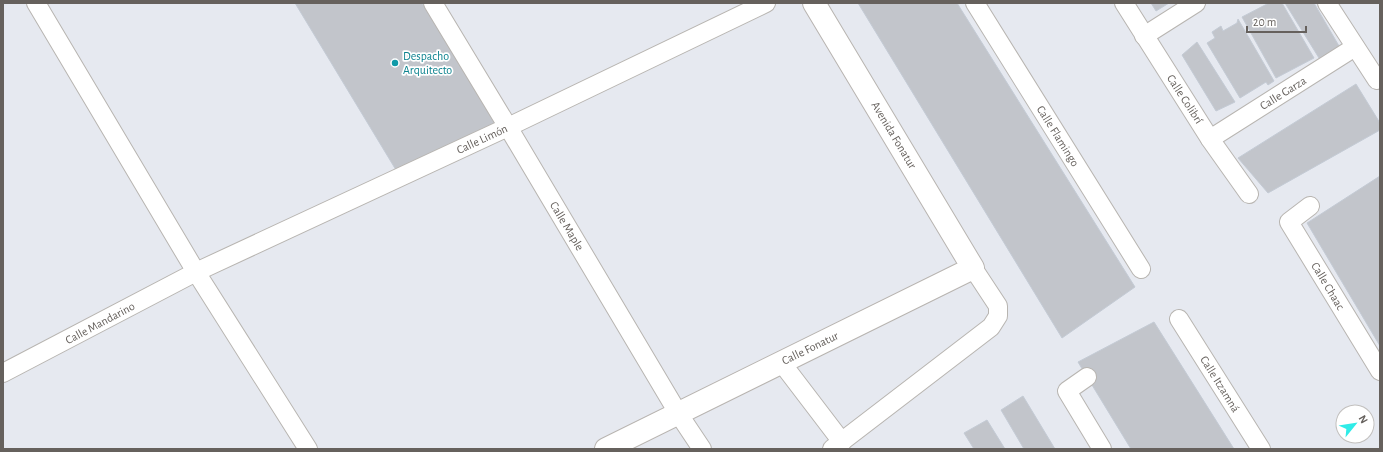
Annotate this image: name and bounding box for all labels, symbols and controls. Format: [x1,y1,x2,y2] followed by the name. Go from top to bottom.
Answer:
[1247,8,1306,34] scale bar
[1253,16,1276,28] text: 20 m
[403,50,452,76] place label: Despacho Arquitecto
[390,58,400,68] marker: Despacho Arquitecto
[1165,72,1205,126] street label: Calle Colibrí
[1258,74,1309,112] street label: Calle Garza
[869,99,919,171] street label: Avenida Fonatur
[1035,103,1081,169] street label: Calle Flamingo
[455,122,509,156] street label: Calle Limón
[548,199,586,253] street label: Calle Maple
[1309,260,1347,312] street label: Calle Chaac
[63,300,137,346] street label: Calle Mandarino
[780,329,840,367] street label: Calle Fonatur
[1198,354,1242,415] street label: Calle Itzamná
[1335,404,1375,444] north arrow
[1357,413,1370,425] text: N

